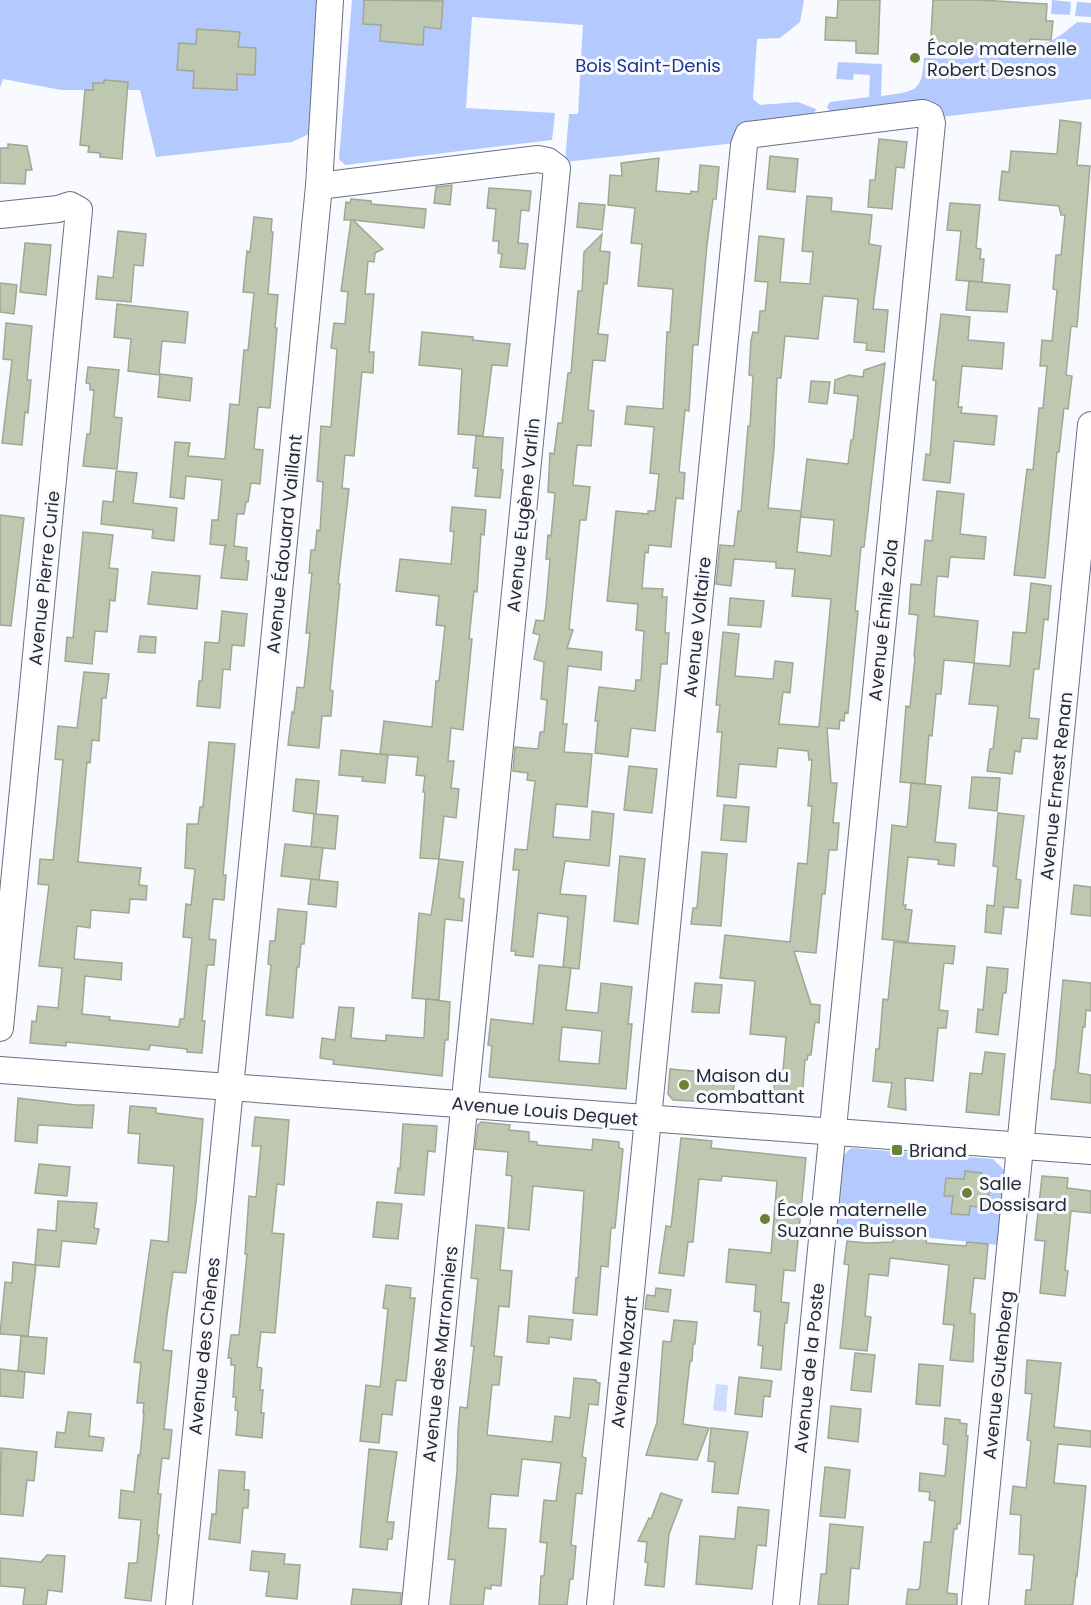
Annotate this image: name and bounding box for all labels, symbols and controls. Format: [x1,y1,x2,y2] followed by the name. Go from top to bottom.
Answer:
[927,36,1077,82] place label: École maternelle Robert Desnos
[908,51,922,65] marker: École maternelle Robert Desnos
[575,53,721,78] park label: Bois Saint-Denis
[500,417,546,613] street label: Avenue Eugène Varlin
[260,433,308,655] street label: Avenue Édouard Vaillant
[22,489,66,667] street label: Avenue Pierre Curie
[862,538,904,702] street label: Avenue Émile Zola
[677,555,717,699] street label: Avenue Voltaire
[1034,691,1078,881] street label: Avenue Ernest Renan
[696,1063,805,1109] place label: Maison du combattant
[677,1078,691,1092] marker: Maison du combattant
[451,1090,639,1132] street label: Avenue Louis Dequet
[909,1138,967,1163] place label: Briand
[890,1143,904,1157] marker: Briand
[979,1171,1067,1217] place label: Salle Dossisard
[960,1186,974,1200] marker: Salle Dossisard
[777,1197,927,1243] place label: École maternelle Suzanne Buisson
[758,1212,772,1226] marker: École maternelle Suzanne Buisson
[416,1245,464,1463] street label: Avenue des Marronniers
[182,1256,226,1436] street label: Avenue des Chênes
[788,1282,830,1454] street label: Avenue de la Poste
[977,1289,1019,1461] street label: Avenue Gutenberg
[605,1295,643,1429] street label: Avenue Mozart

